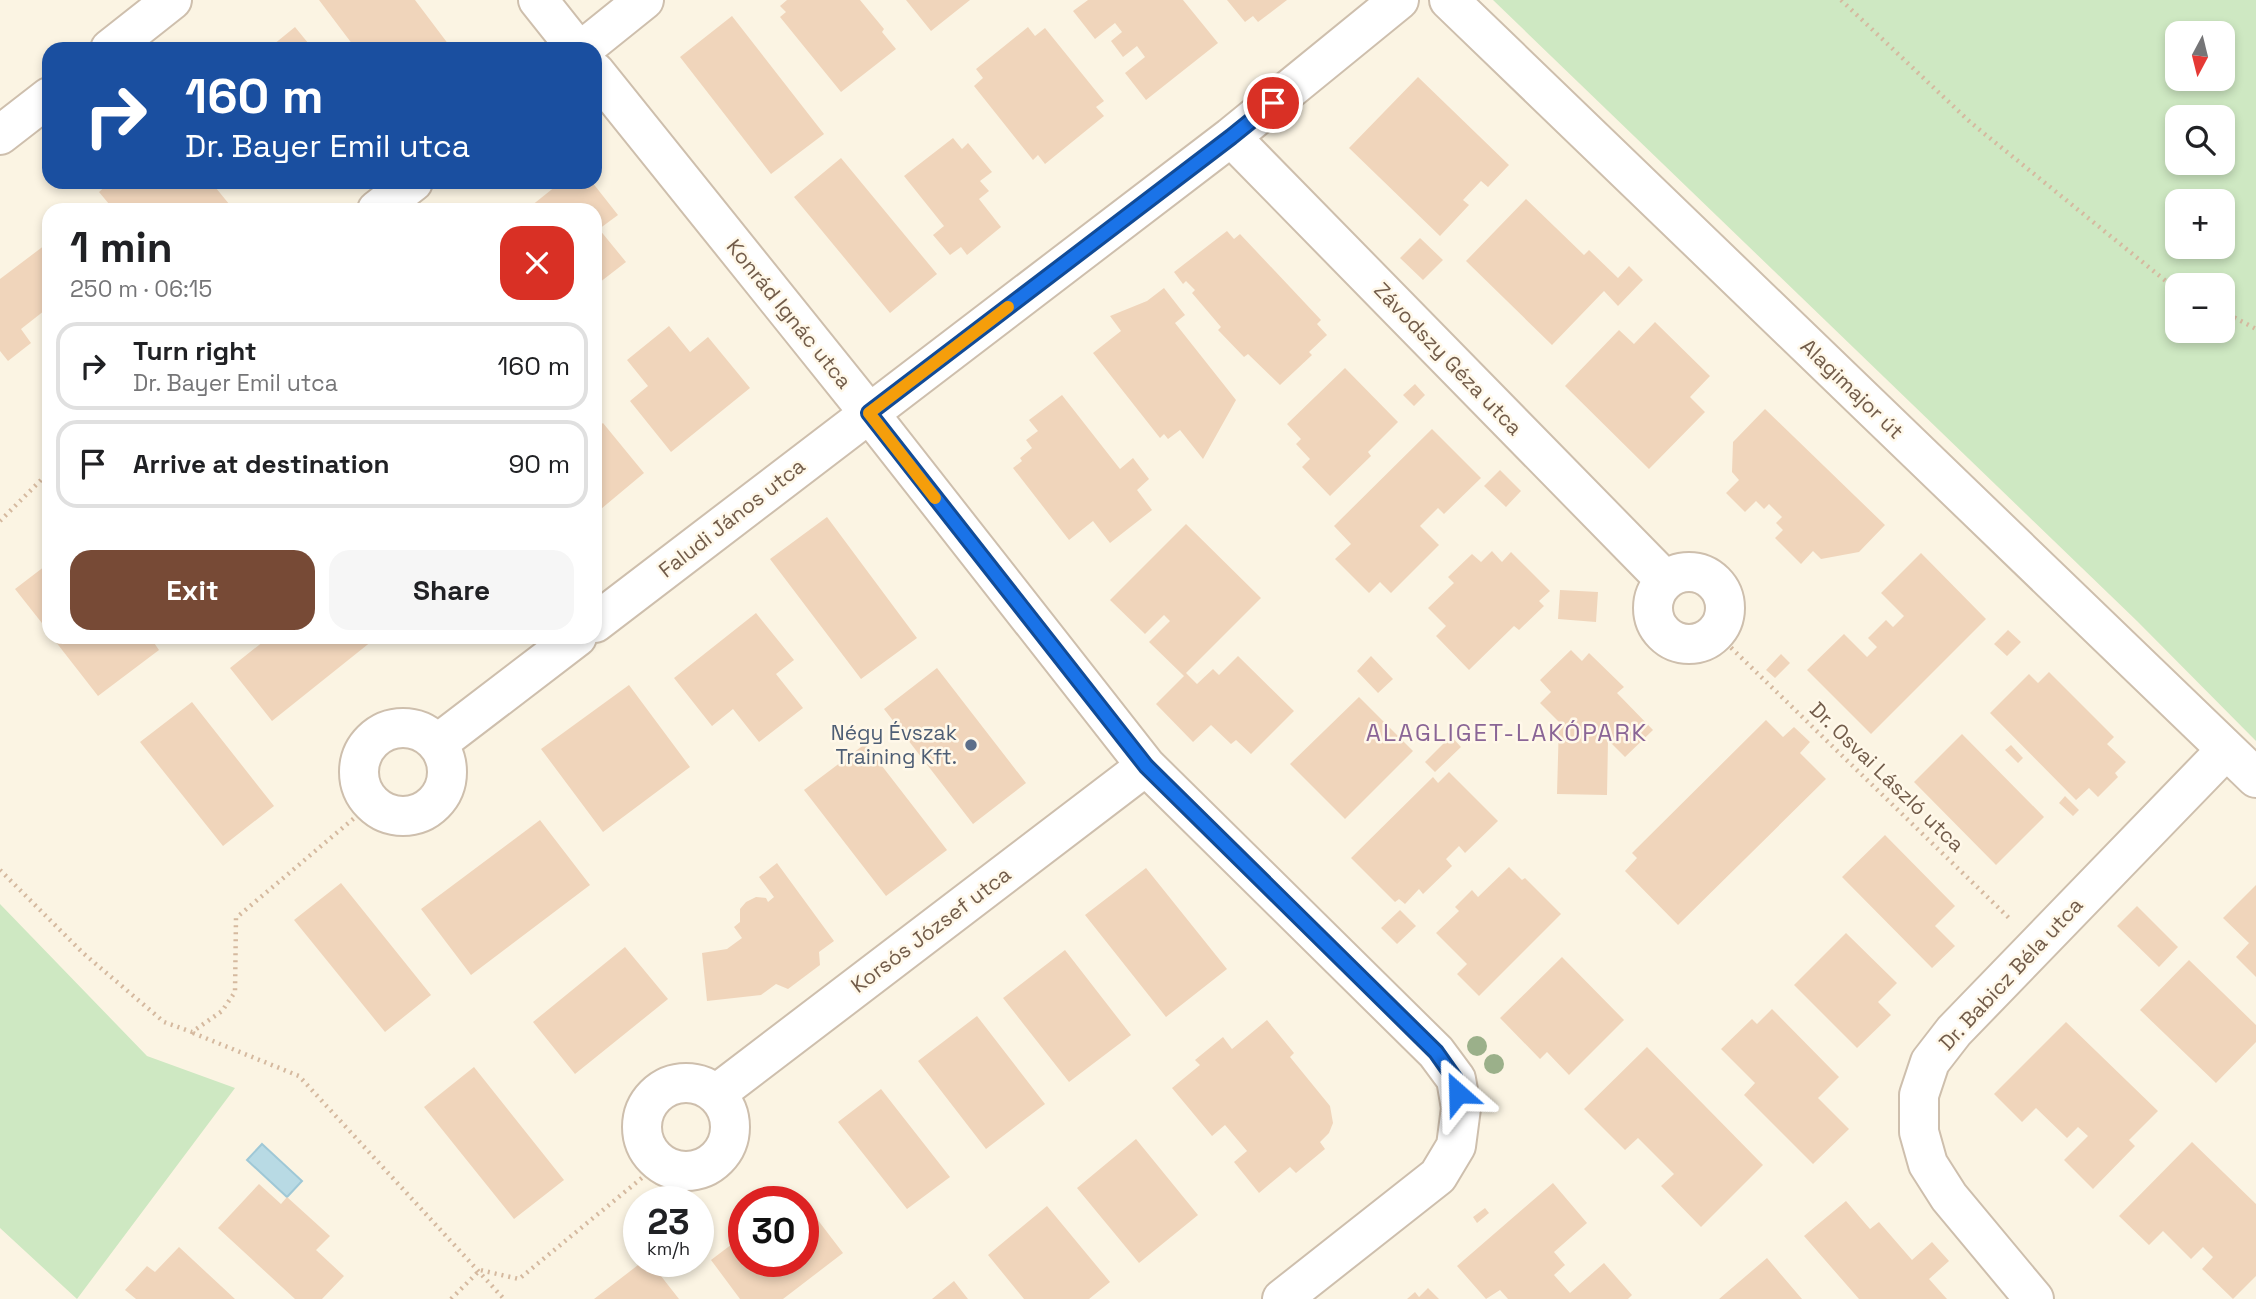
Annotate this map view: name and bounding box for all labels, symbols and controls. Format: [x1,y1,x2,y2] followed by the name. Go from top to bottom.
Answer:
[2165,21,2235,91] north arrow
[2165,21,2235,343] map controls
[185,65,323,127] text: 160 m
[70,70,161,161] icon: right
[1243,73,1303,133] pin
[1254,84,1292,122] icon: arrive
[2165,105,2235,175] button: search
[185,126,470,166] text: Dr. Bayer Emil utca
[2165,189,2235,259] button: +
[70,221,173,274] text: 1 min
[500,226,574,300] button: close
[721,233,858,394] street label: Konrád Ignác utca
[2165,273,2235,343] button: −
[70,274,212,304] text: 250 m · 06:15
[1368,277,1528,441] street label: Závodszy Géza utca
[1795,333,1910,445] street label: Alagimajor út
[133,334,257,368] text: Turn right
[74,347,112,385] icon: right
[498,349,570,383] text: 160 m
[133,368,338,398] text: Dr. Bayer Emil utca
[74,445,112,483] icon: arrive
[133,447,390,481] text: Arrive at destination
[508,447,570,481] text: 90 m
[653,452,810,583] street label: Faludi János utca
[70,550,315,630] button: Exit
[329,550,574,630] button: Share
[1804,696,1970,857] street label: Dr. Osvai László utca
[1366,717,1648,748] district label: ALAGLIGET-LAKÓPARK
[831,719,957,770] place label: Négy Évszak Training Kft.
[963,737,979,753] marker: Négy Évszak Training Kft.
[845,861,1016,999] street label: Korsós József utca
[1933,892,2088,1056] street label: Dr. Babicz Béla utca
[1421,1056,1495,1130] position arrow
[728,1186,819,1277] speed limit sign: 30
[647,1200,690,1244] text: 23
[647,1237,690,1260] text: km/h

